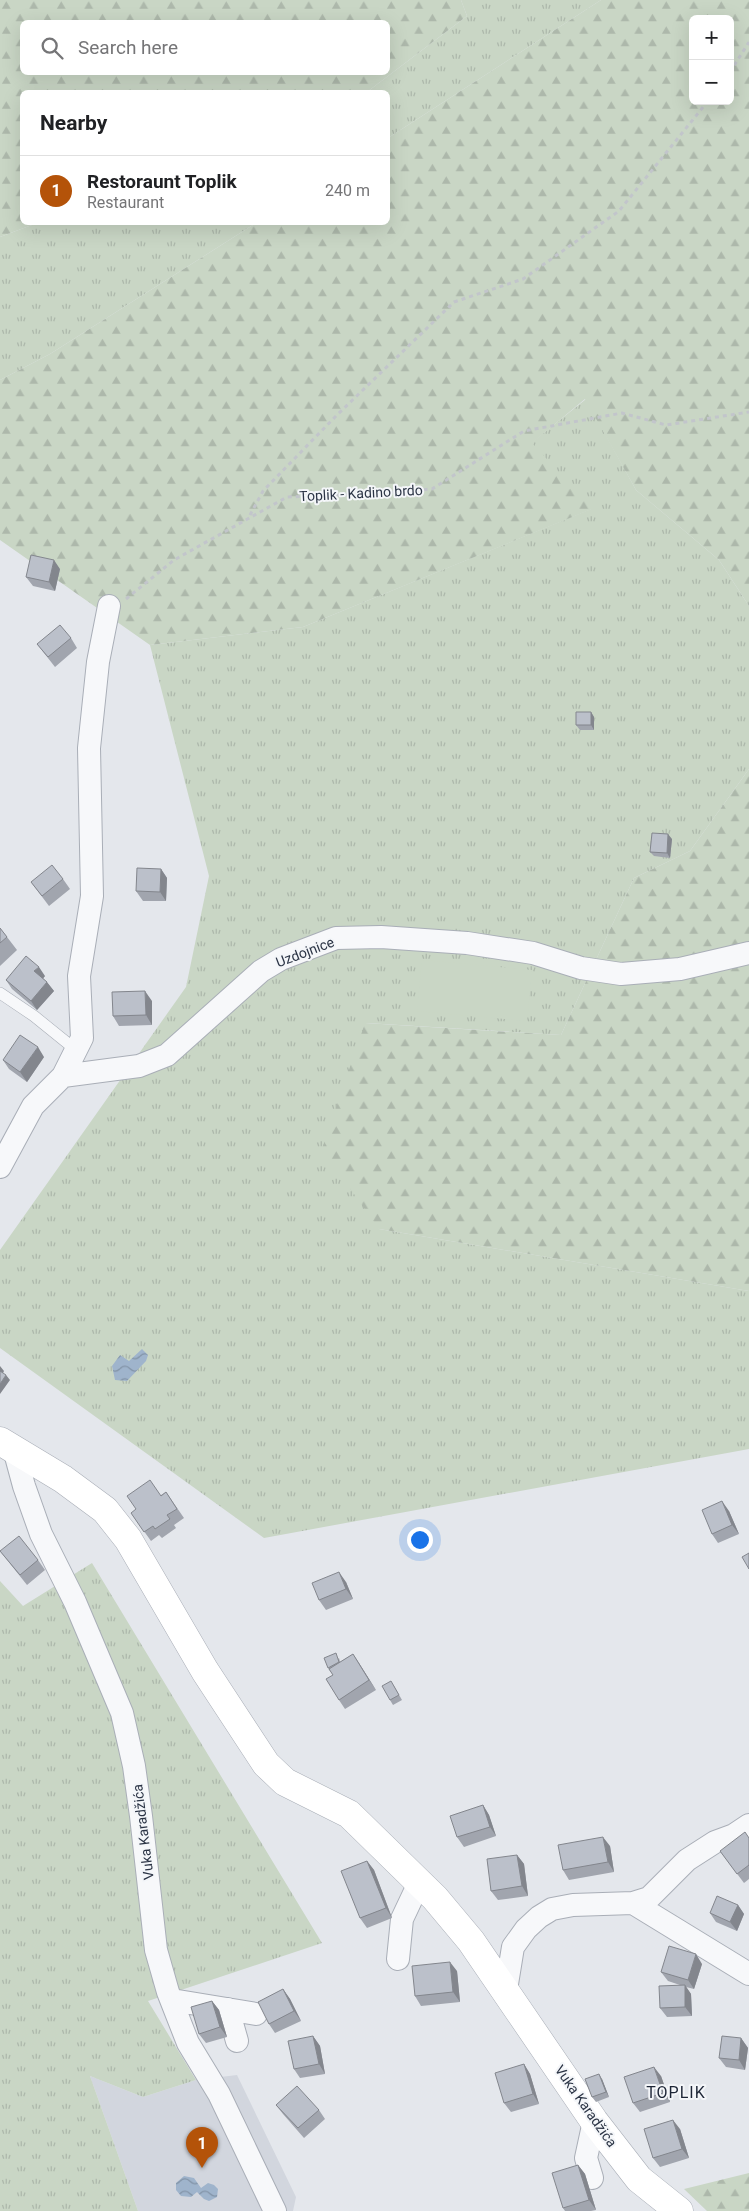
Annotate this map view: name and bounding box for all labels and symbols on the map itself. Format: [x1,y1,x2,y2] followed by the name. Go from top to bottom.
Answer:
[299,482,423,504] street label: Toplik - Kadino brdo
[274,934,336,970] street label: Uzdojnice
[407,1527,433,1553] your location
[129,1783,157,1881] street label: Vuka Karadžića
[552,2062,620,2150] street label: Vuka Karadžića
[646,2083,706,2102] district label: TOPLIK
[186,2127,218,2168] pin: 1

